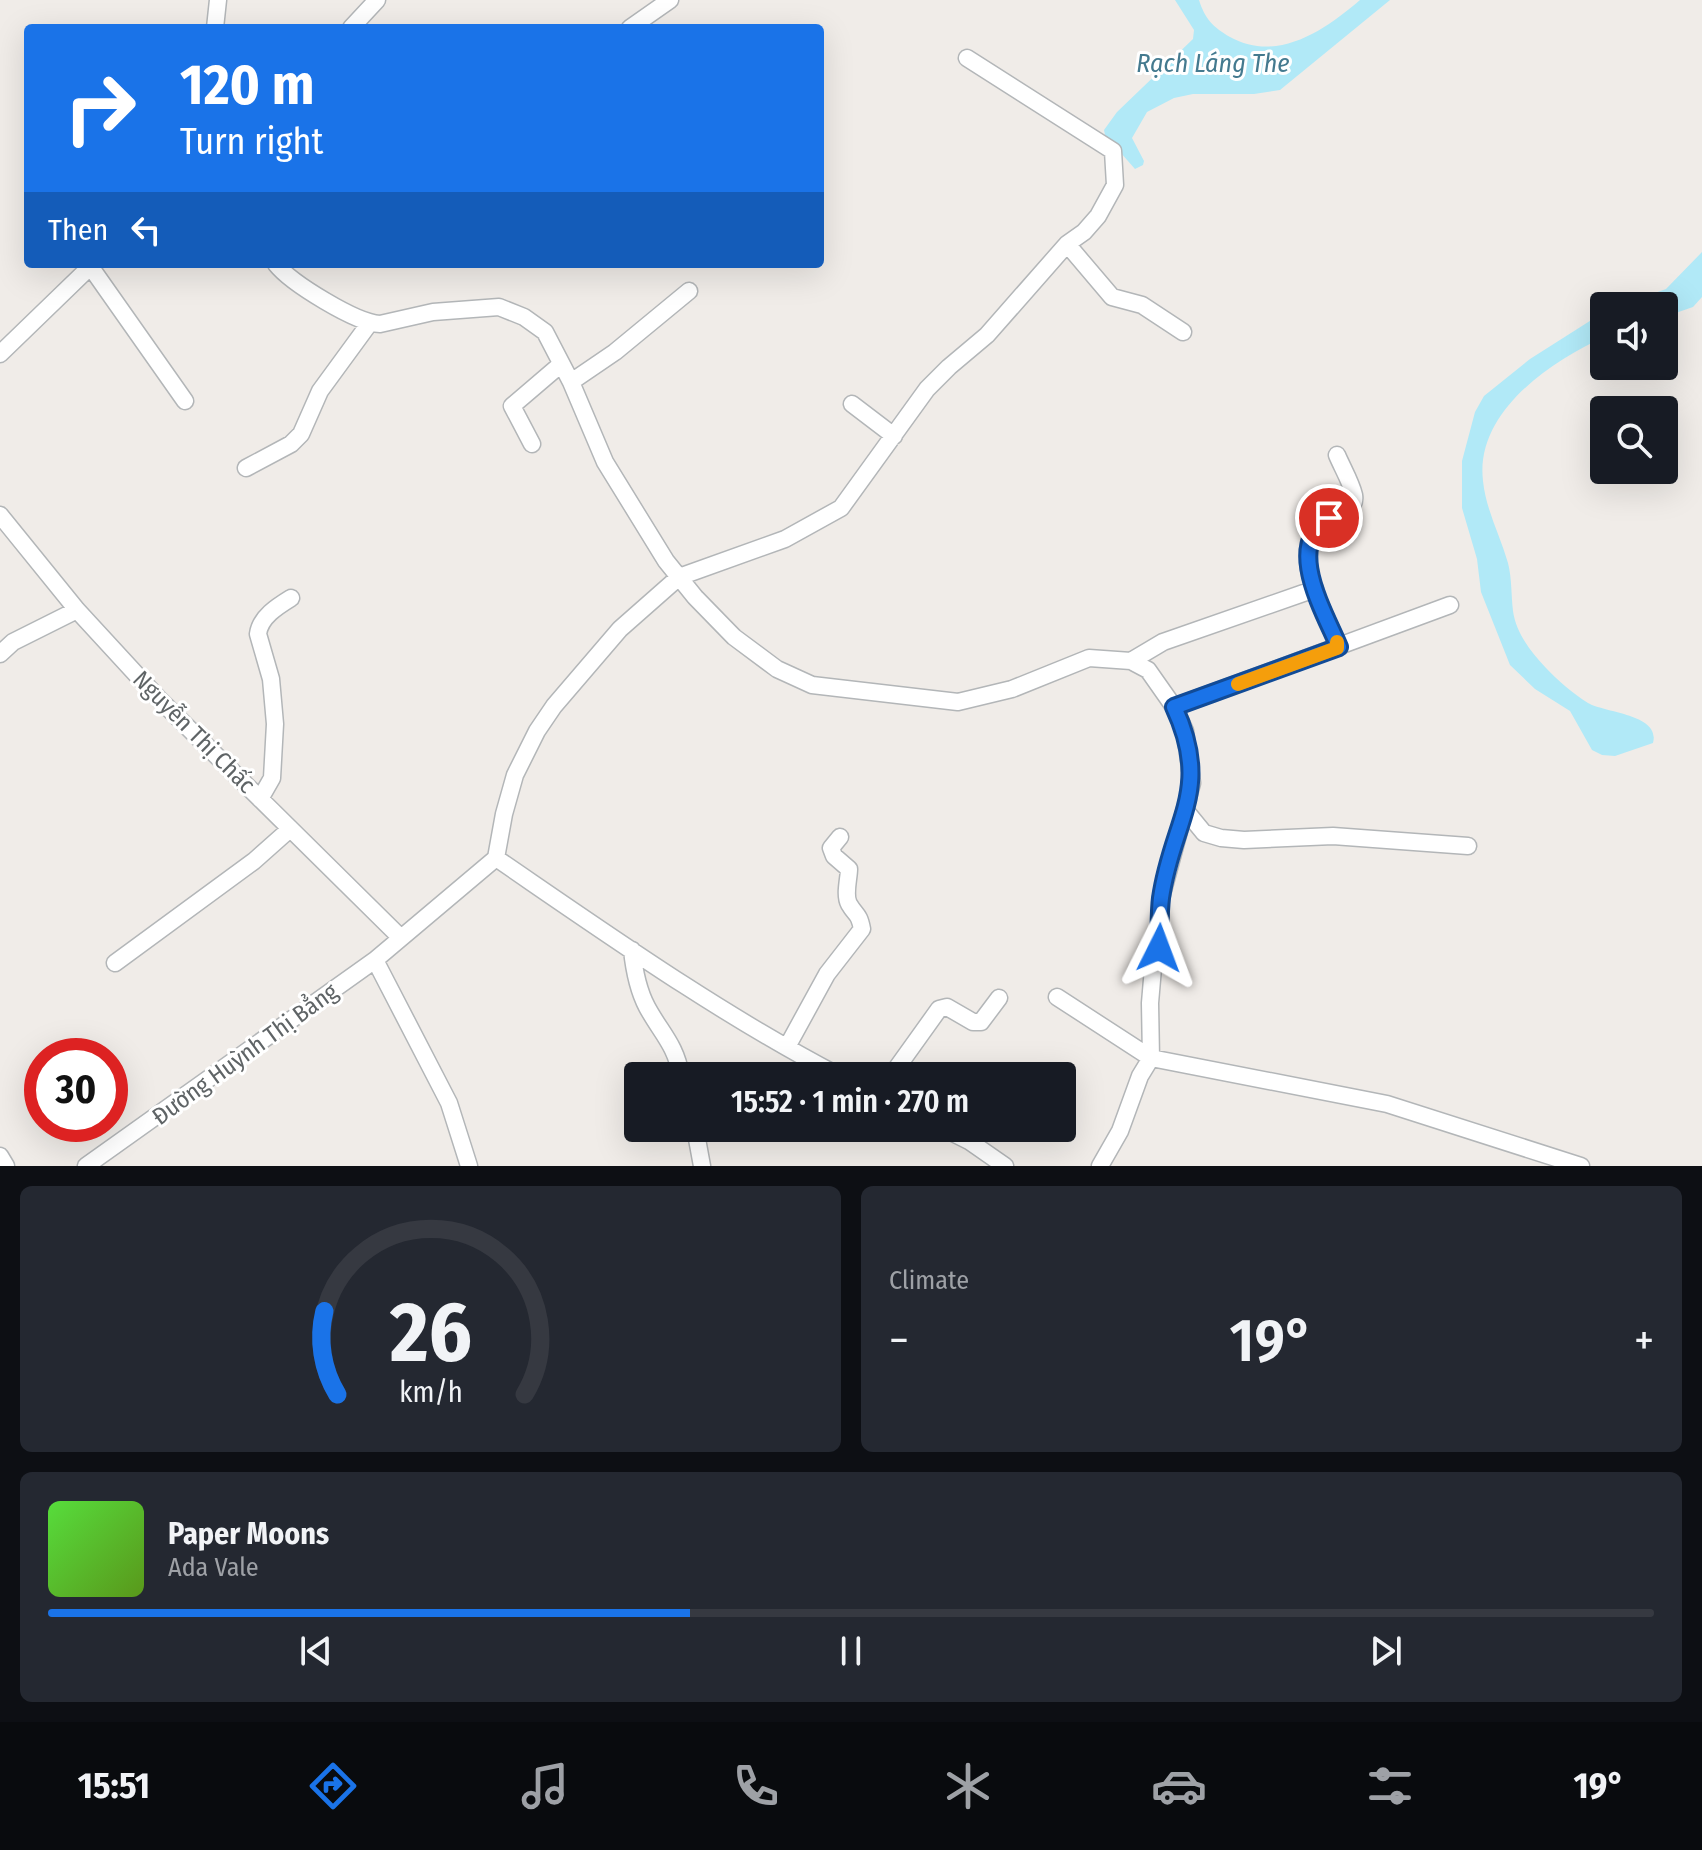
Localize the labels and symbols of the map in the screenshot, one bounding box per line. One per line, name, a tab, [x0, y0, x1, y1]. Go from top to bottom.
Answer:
water label: Rạch Láng The	[1136, 48, 1290, 79]
pin	[1295, 484, 1363, 552]
street label: Nguyễn Thị Chấc	[127, 665, 261, 799]
position arrow	[1117, 906, 1201, 990]
street label: Đường Huỳnh Thị Bẳng	[146, 975, 344, 1131]
speed limit sign: 30	[24, 1038, 128, 1142]

